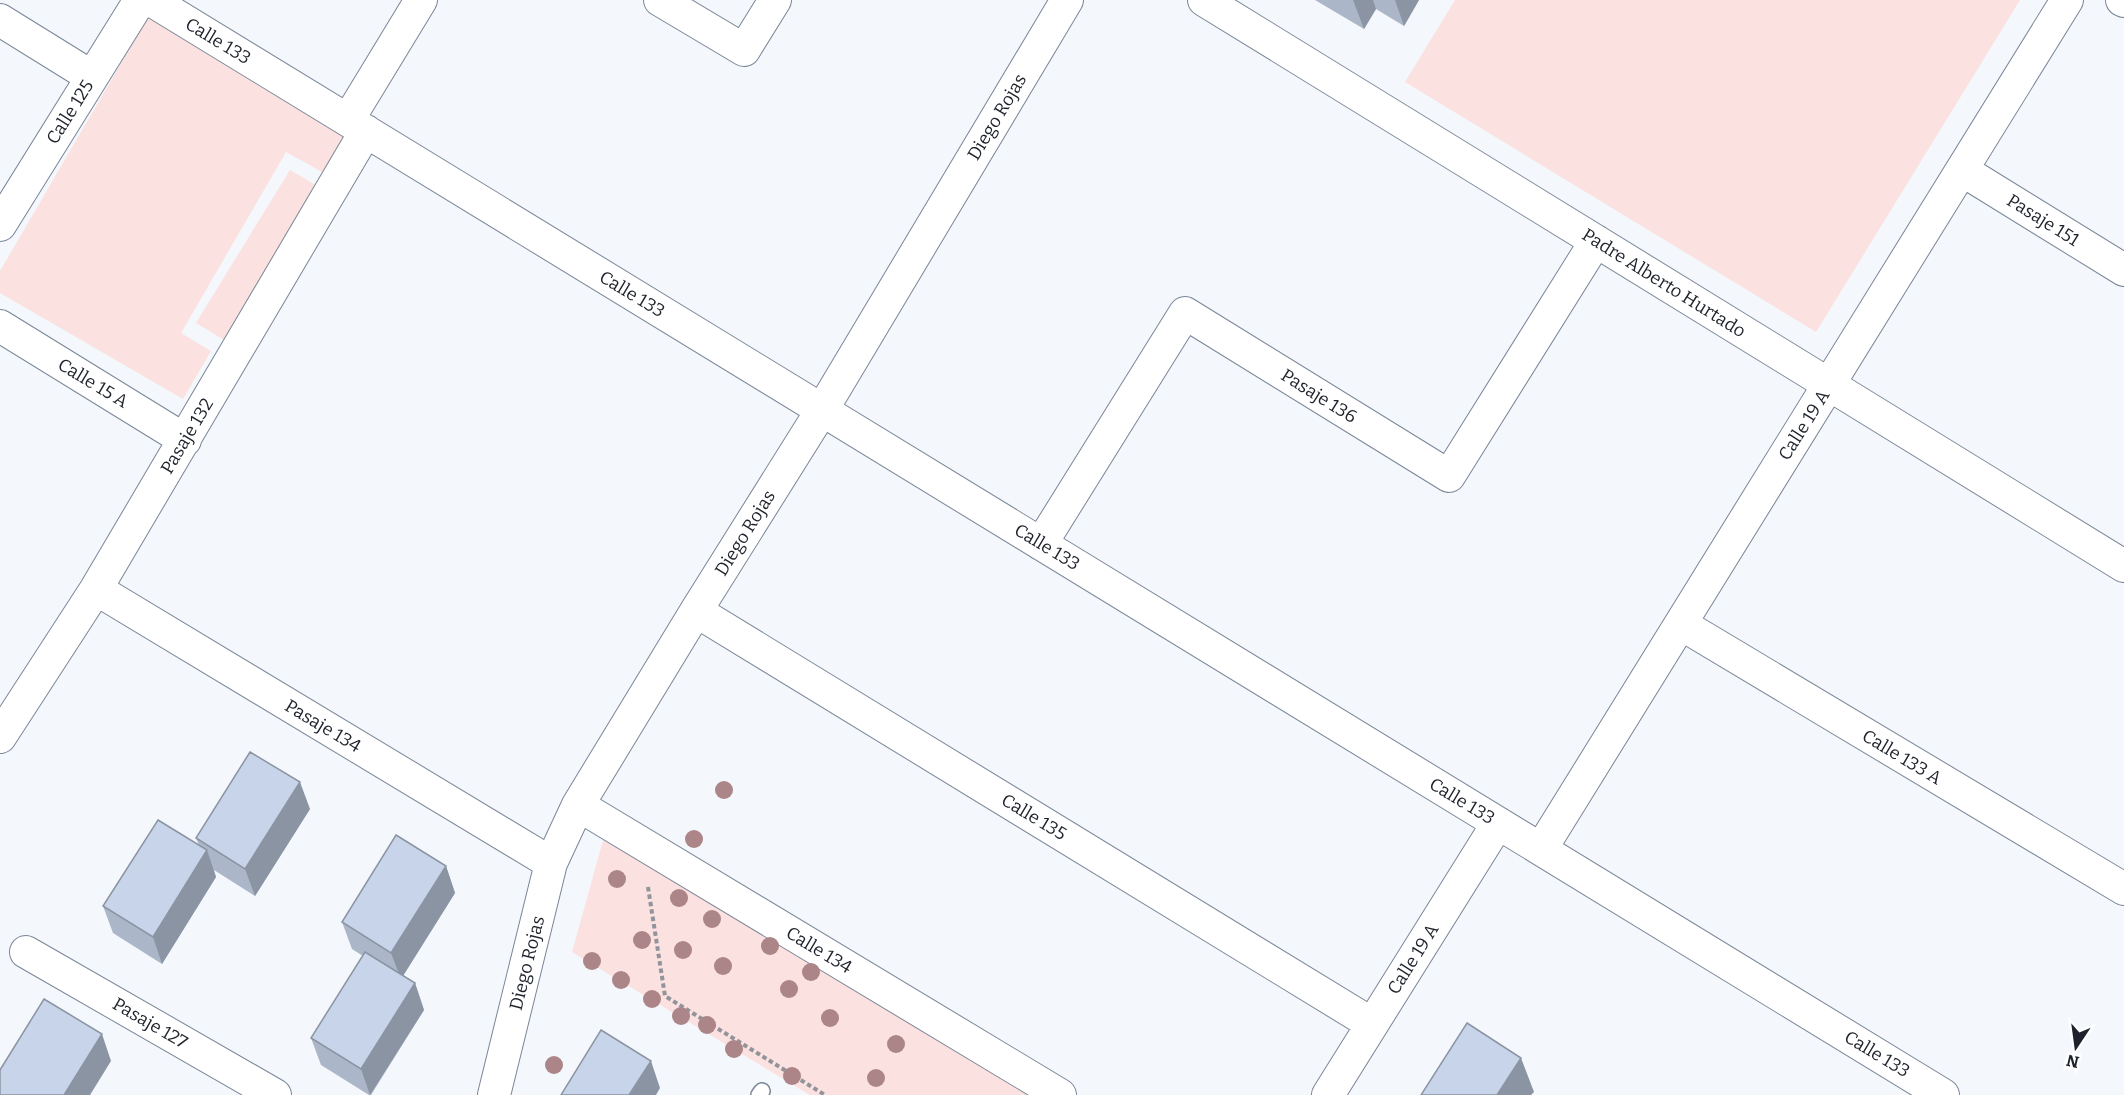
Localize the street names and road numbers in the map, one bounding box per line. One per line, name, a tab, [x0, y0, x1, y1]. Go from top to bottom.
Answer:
street label: Calle 133	[181, 13, 255, 69]
street label: Diego Rojas	[963, 70, 1031, 164]
street label: Calle 125	[42, 76, 98, 148]
street label: Pasaje 151	[2003, 189, 2084, 251]
street label: Padre Alberto Hurtado	[1578, 224, 1750, 342]
street label: Calle 133	[595, 266, 669, 322]
street label: Calle 15 A	[54, 353, 132, 413]
street label: Pasaje 136	[1277, 364, 1361, 428]
street label: Calle 19 A	[1774, 385, 1834, 464]
street label: Pasaje 132	[156, 394, 218, 478]
street label: Diego Rojas	[710, 486, 780, 580]
street label: Calle 133	[1010, 519, 1084, 575]
street label: Pasaje 134	[281, 695, 366, 758]
street label: Calle 133 A	[1858, 725, 1946, 789]
street label: Calle 133	[1425, 773, 1499, 829]
street label: Calle 135	[997, 789, 1071, 845]
street label: Diego Rojas	[505, 913, 549, 1013]
street label: Calle 19 A	[1383, 919, 1443, 998]
street label: Calle 134	[782, 922, 856, 978]
street label: Pasaje 127	[109, 993, 191, 1053]
street label: Calle 133	[1840, 1026, 1914, 1082]

